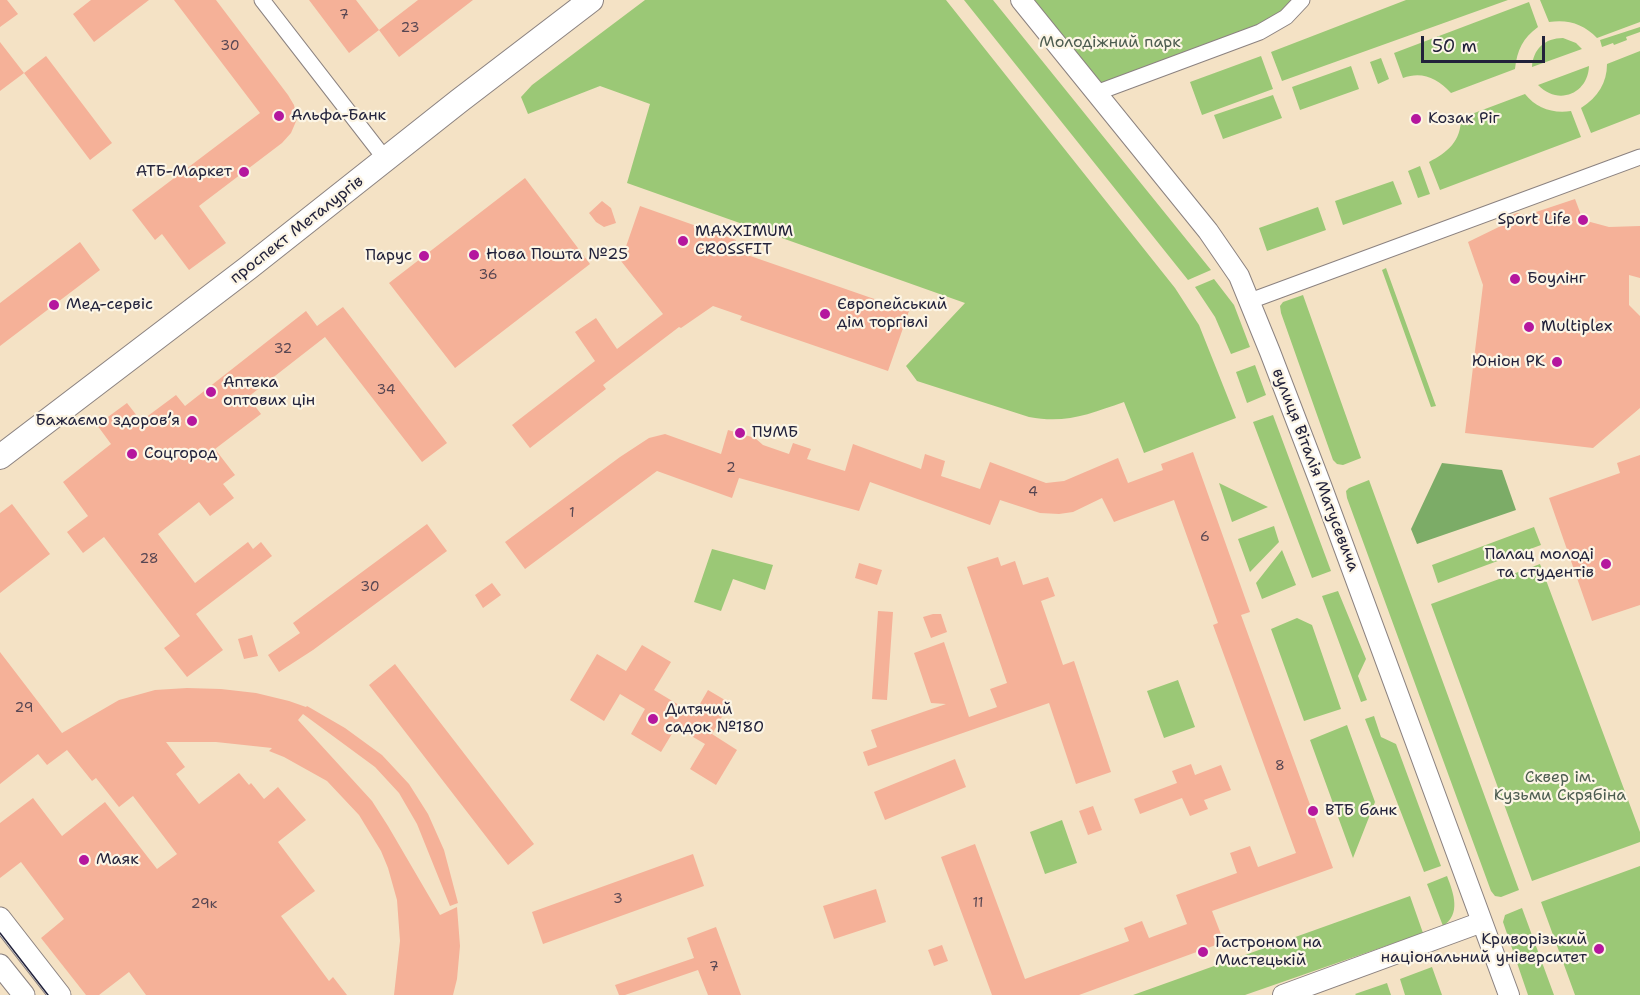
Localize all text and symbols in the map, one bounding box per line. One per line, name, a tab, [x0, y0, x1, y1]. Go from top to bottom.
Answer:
house number: 7	[339, 7, 349, 23]
house number: 23	[401, 20, 419, 36]
scale bar	[1424, 24, 1548, 62]
park label: Молодіжний парк	[1039, 33, 1181, 53]
text: 50 m	[1432, 34, 1477, 58]
house number: 30	[220, 38, 240, 54]
place label: Альфа-Банк	[291, 106, 386, 126]
marker: Альфа-Банк	[272, 109, 286, 123]
place label: Козак Ріг	[1428, 109, 1500, 129]
marker: Козак Ріг	[1409, 112, 1423, 126]
place label: АТБ-Маркет	[136, 162, 232, 182]
marker: АТБ-Маркет	[237, 165, 251, 179]
street label: проспект Металургів	[226, 172, 368, 288]
place label: Sport Life	[1497, 210, 1571, 230]
marker: Sport Life	[1576, 213, 1590, 227]
place label: MAXXIMUM CROSSFIT	[695, 222, 793, 260]
marker: MAXXIMUM CROSSFIT	[676, 234, 690, 248]
place label: Нова Пошта №25	[486, 245, 628, 265]
place label: Парус	[365, 246, 412, 266]
marker: Нова Пошта №25	[467, 248, 481, 262]
marker: Парус	[417, 249, 431, 263]
house number: 36	[478, 267, 498, 283]
place label: Боулінг	[1527, 269, 1586, 289]
marker: Боулінг	[1508, 272, 1522, 286]
place label: Мед-сервіс	[66, 295, 153, 315]
place label: Європейський дім торгівлі	[837, 295, 947, 333]
marker: Мед-сервіс	[47, 298, 61, 312]
marker: Європейський дім торгівлі	[818, 307, 832, 321]
place label: Multiplex	[1541, 317, 1612, 337]
marker: Multiplex	[1522, 320, 1536, 334]
house number: 32	[274, 341, 292, 357]
place label: Юніон РК	[1472, 352, 1545, 372]
marker: Юніон РК	[1550, 355, 1564, 369]
street label: вулиця Віталія Матусевича	[1267, 366, 1363, 574]
place label: Аптека оптових цін	[223, 373, 315, 411]
house number: 34	[376, 382, 396, 398]
marker: Аптека оптових цін	[204, 385, 218, 399]
place label: Бажаємо здоровʼя	[35, 411, 180, 431]
marker: Бажаємо здоровʼя	[185, 414, 199, 428]
place label: ПУМБ	[752, 423, 798, 443]
marker: ПУМБ	[733, 426, 747, 440]
place label: Соцгород	[144, 444, 217, 464]
marker: Соцгород	[125, 447, 139, 461]
house number: 2	[726, 460, 736, 476]
house number: 4	[1028, 484, 1038, 500]
house number: 1	[569, 505, 575, 521]
house number: 6	[1200, 529, 1210, 545]
place label: Палац молоді та студентів	[1485, 545, 1594, 583]
house number: 28	[139, 551, 159, 567]
marker: Палац молоді та студентів	[1599, 557, 1613, 571]
house number: 30	[360, 579, 380, 595]
house number: 29	[15, 700, 33, 716]
place label: Дитячий садок №180	[665, 700, 764, 738]
marker: Дитячий садок №180	[646, 712, 660, 726]
house number: 8	[1275, 758, 1285, 774]
park label: Сквер ім. Кузьми Скрябіна	[1494, 768, 1626, 806]
place label: ВТБ банк	[1325, 801, 1397, 821]
marker: ВТБ банк	[1306, 804, 1320, 818]
place label: Маяк	[96, 850, 139, 870]
marker: Маяк	[77, 853, 91, 867]
house number: 3	[613, 891, 623, 907]
house number: 11	[972, 895, 984, 911]
house number: 29к	[191, 896, 217, 912]
place label: Криворізький національний університет	[1381, 930, 1587, 968]
place label: Гастроном на Мистецькій	[1215, 933, 1322, 971]
marker: Криворізький національний університет	[1592, 942, 1606, 956]
marker: Гастроном на Мистецькій	[1196, 945, 1210, 959]
house number: 7	[709, 959, 719, 975]

